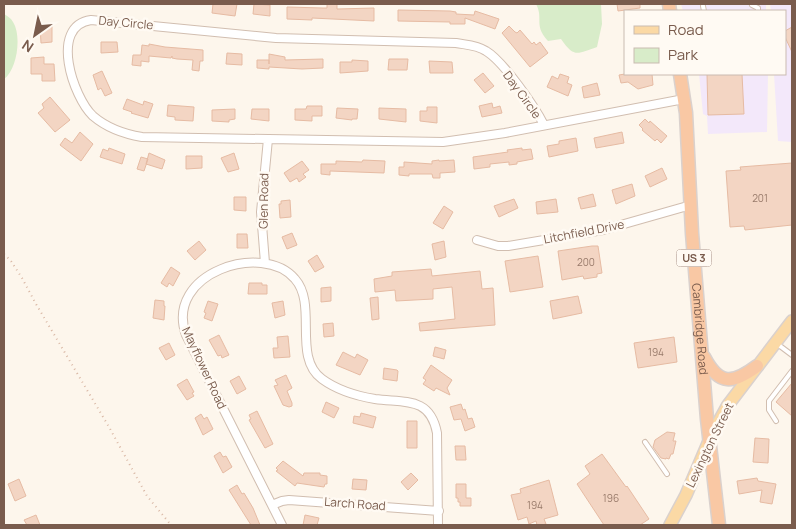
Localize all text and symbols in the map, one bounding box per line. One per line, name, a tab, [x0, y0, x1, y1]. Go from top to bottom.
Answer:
north arrow	[10, 10, 60, 60]
legend	[624, 10, 786, 75]
street label: Day Circle	[98, 12, 154, 33]
text: Road	[668, 19, 704, 40]
text: N	[18, 36, 37, 57]
text: Park	[668, 44, 698, 65]
street label: Day Circle	[499, 67, 545, 122]
street label: Glen Road	[255, 173, 272, 229]
house number: 201	[752, 191, 768, 205]
street label: Litchfield Drive	[542, 215, 626, 248]
road number: US 3	[676, 250, 712, 266]
house number: 200	[577, 255, 595, 269]
street label: Cambridge Road	[688, 283, 712, 375]
street label: Mayflower Road	[178, 324, 231, 412]
house number: 194	[648, 345, 664, 359]
street label: Lexington Street	[682, 399, 738, 490]
house number: 196	[603, 491, 619, 505]
street label: Larch Road	[324, 493, 386, 514]
house number: 194	[527, 498, 543, 512]

